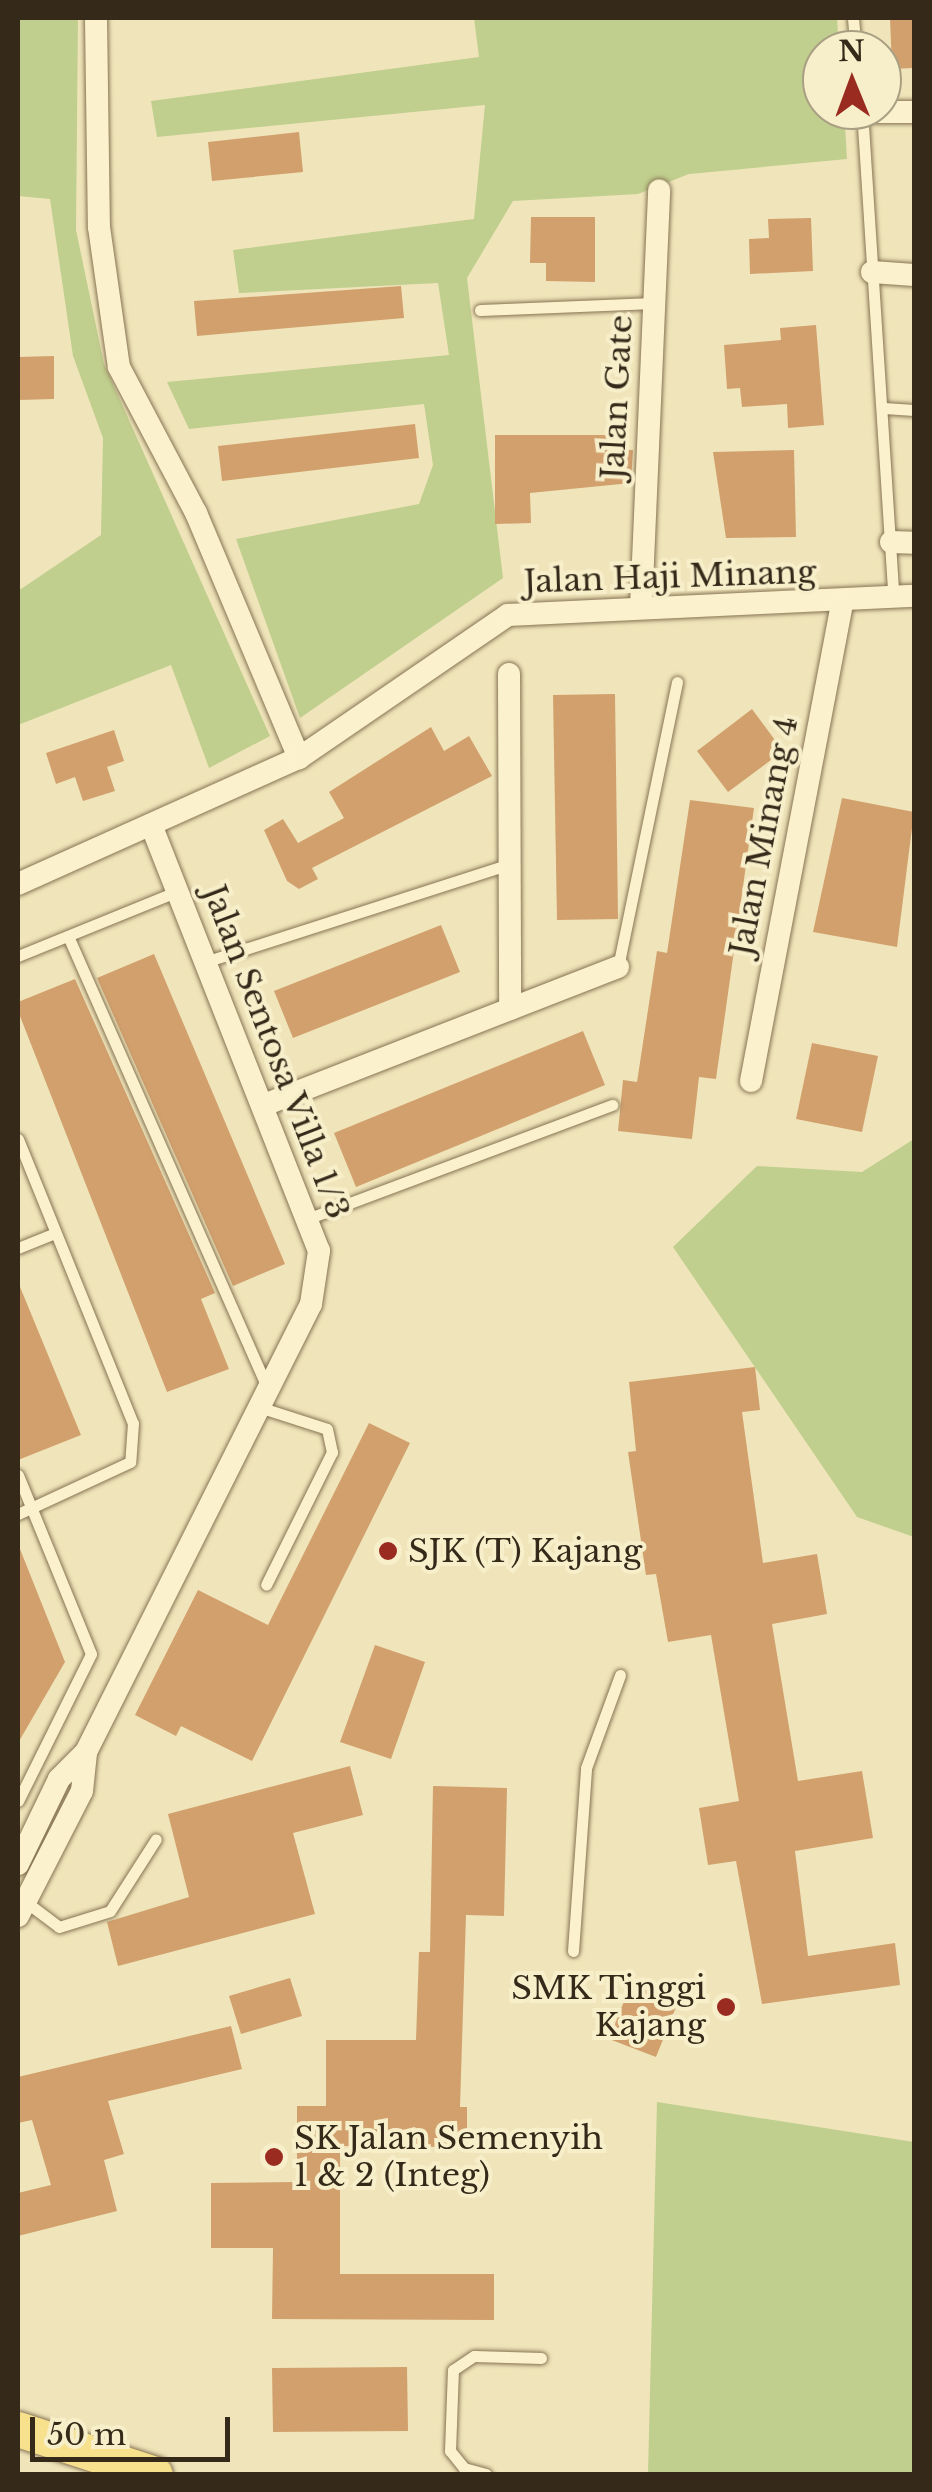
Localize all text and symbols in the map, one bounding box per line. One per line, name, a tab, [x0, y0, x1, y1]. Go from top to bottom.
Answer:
north arrow	[802, 30, 902, 130]
text: N	[838, 34, 865, 69]
street label: Jalan Gate	[594, 314, 640, 480]
street label: Jalan Haji Minang	[523, 553, 817, 601]
street label: Jalan Minang 4	[722, 713, 806, 959]
street label: Jalan Sentosa Villa 1/3	[194, 879, 358, 1225]
place label: SJK (T) Kajang	[408, 1532, 643, 1570]
marker: SJK (T) Kajang	[377, 1540, 399, 1562]
place label: SMK Tinggi Kajang	[509, 1970, 706, 2045]
marker: SMK Tinggi Kajang	[715, 1996, 737, 2018]
place label: SK Jalan Semenyih 1 & 2 (Integ)	[294, 2120, 604, 2195]
marker: SK Jalan Semenyih 1 & 2 (Integ)	[263, 2146, 285, 2168]
scale bar	[35, 2397, 235, 2459]
text: 50 m	[47, 2416, 126, 2453]

